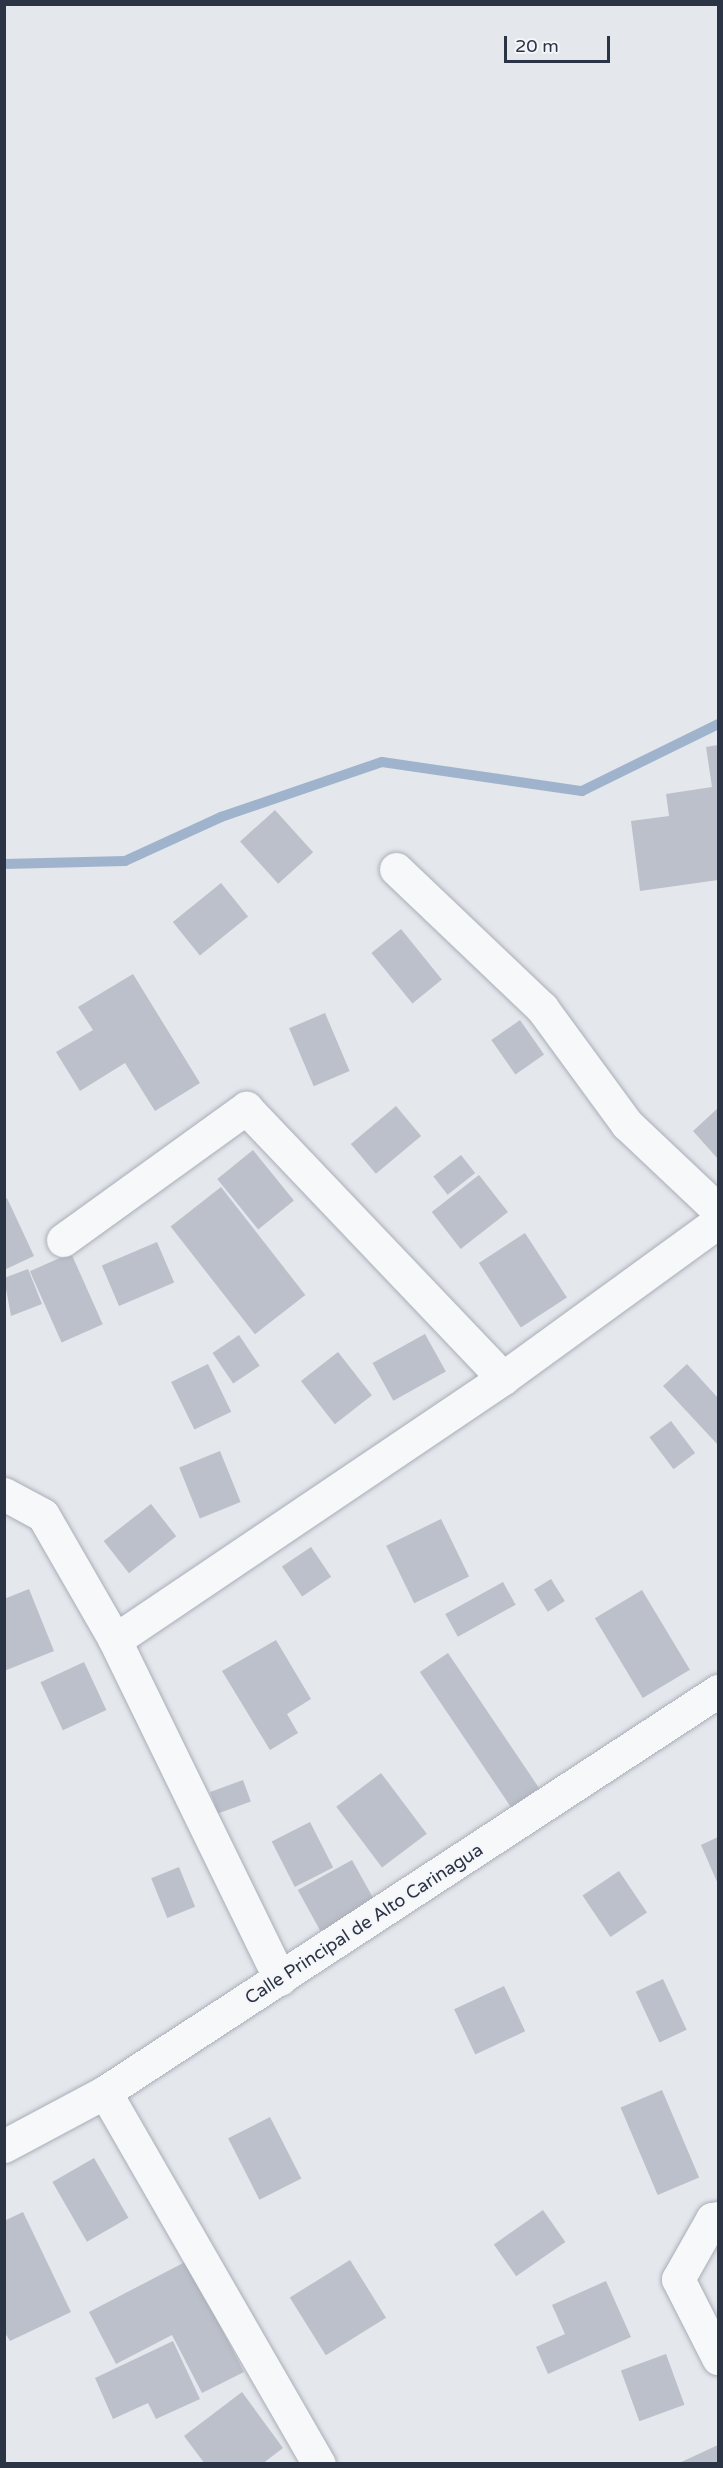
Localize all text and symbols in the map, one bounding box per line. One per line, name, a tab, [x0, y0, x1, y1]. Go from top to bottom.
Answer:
scale bar	[507, 24, 614, 62]
text: 20 m	[515, 35, 559, 57]
street label: Calle Principal de Alto Carinagua	[241, 1839, 487, 2009]

